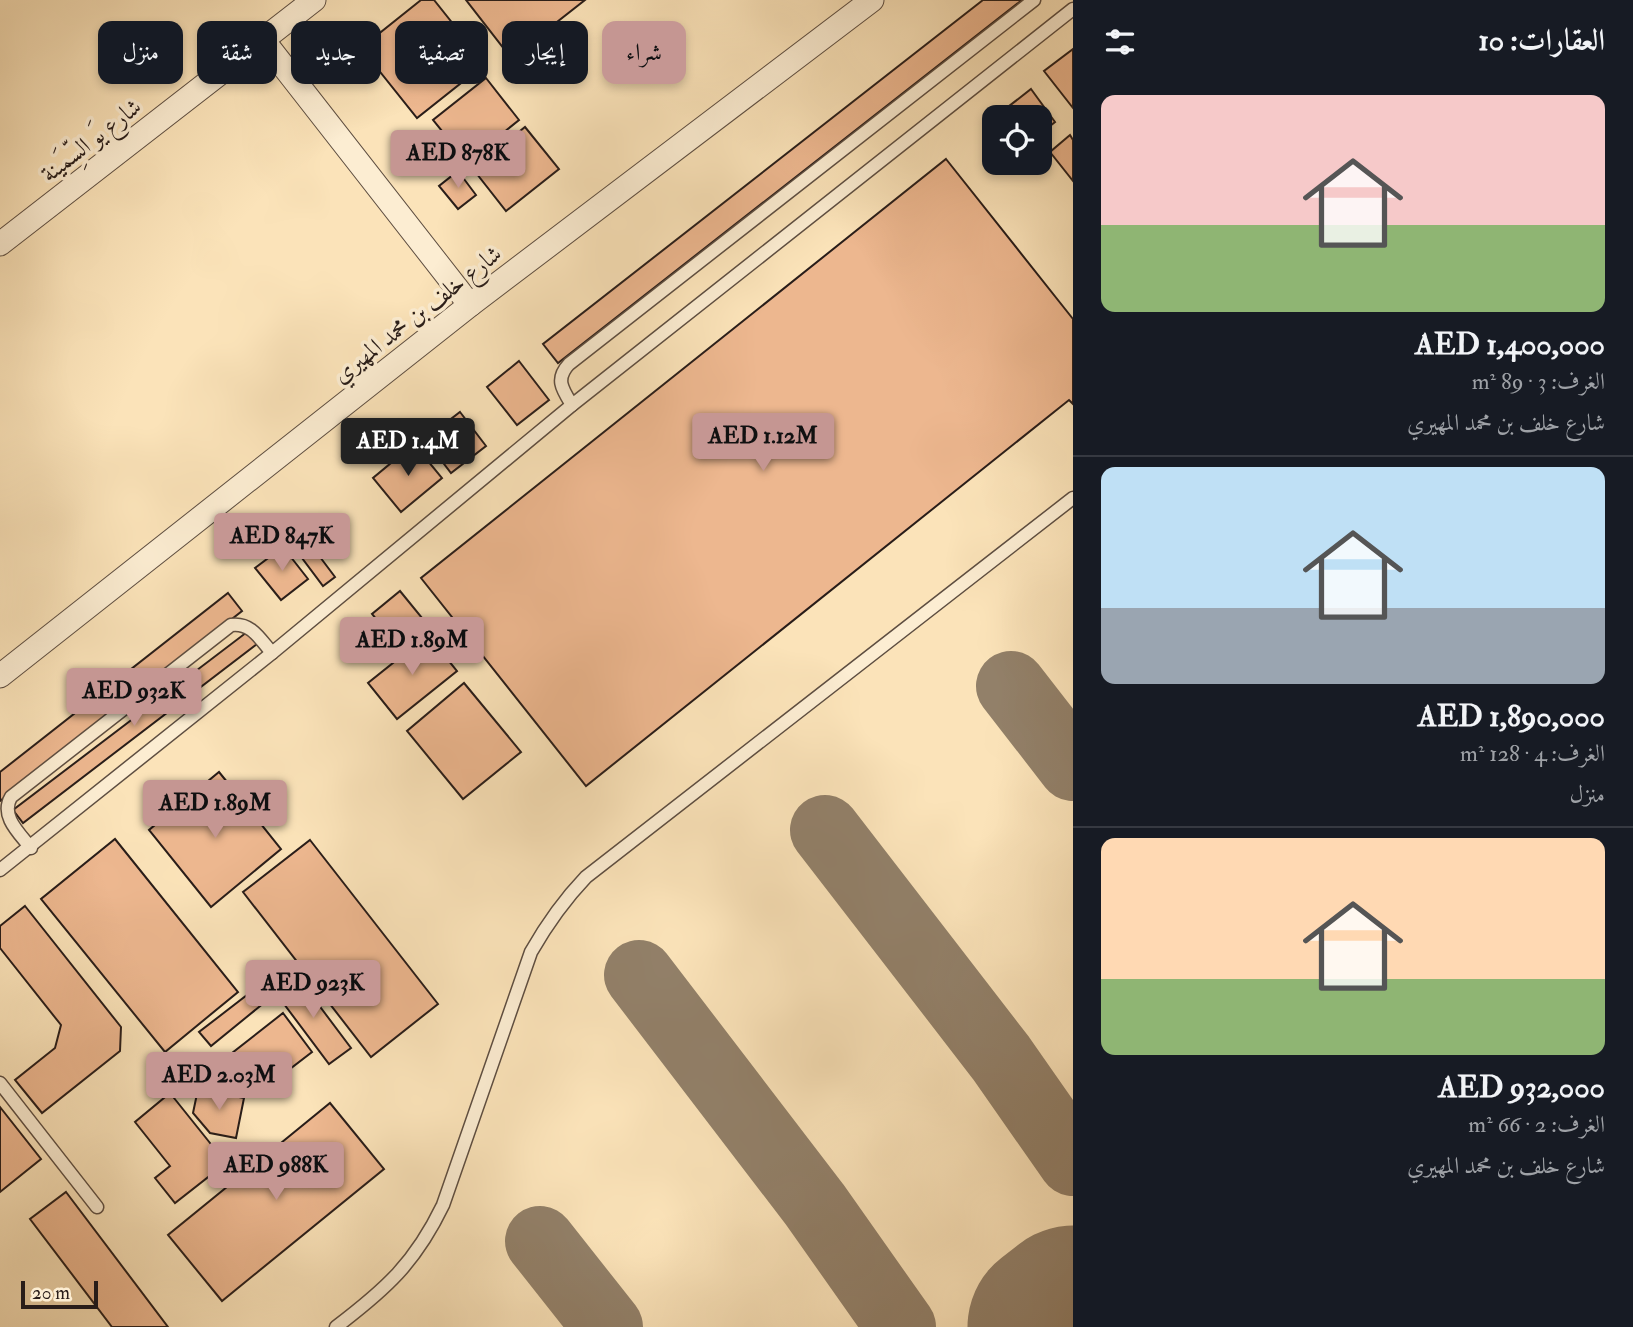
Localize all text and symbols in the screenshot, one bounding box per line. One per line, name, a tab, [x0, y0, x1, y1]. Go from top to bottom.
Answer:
chip: منزل	[98, 21, 183, 84]
chip: شقة	[197, 21, 277, 84]
chip: جديد	[291, 21, 381, 84]
chip: تصفية	[395, 21, 488, 84]
chip: إيجار	[502, 21, 588, 84]
chip: شراء	[602, 21, 686, 84]
text: العقارات: 10	[1478, 22, 1605, 59]
icon: filters	[1101, 23, 1139, 61]
street label: شارع يَو السِّمَينة	[33, 90, 150, 193]
map controls	[982, 105, 1052, 175]
button: locate	[982, 105, 1052, 175]
pin: AED 878K	[386, 130, 530, 190]
text: AED 878K	[407, 138, 509, 167]
icon: home	[1290, 140, 1416, 266]
street label: شارع خلف بن محمد المهيري	[326, 239, 511, 393]
text: AED 1,400,000	[1415, 326, 1605, 363]
text: الغرف: 3 · 89 m²	[1472, 367, 1605, 396]
text: شارع خلف بن محمد المهيري	[1407, 408, 1605, 437]
pin: AED 1.12M	[683, 414, 843, 473]
pin: AED 1.4M	[336, 419, 480, 478]
text: AED 1.12M	[708, 421, 818, 450]
text: AED 1.4M	[357, 426, 459, 455]
icon: home	[1290, 512, 1416, 638]
pin: AED 847K	[210, 514, 354, 573]
text: AED 847K	[230, 521, 334, 550]
pin: AED 1.89M	[332, 618, 492, 677]
text: AED 1.89M	[356, 625, 468, 654]
pin: AED 932K	[62, 668, 206, 728]
text: AED 932K	[82, 676, 186, 705]
text: AED 1,890,000	[1418, 698, 1605, 735]
text: الغرف: 4 · 128 m²	[1460, 739, 1605, 768]
pin: AED 1.89M	[135, 780, 295, 840]
text: منزل	[1570, 780, 1605, 809]
text: AED 1.89M	[159, 788, 271, 817]
icon: home	[1290, 883, 1416, 1009]
pin: AED 923K	[241, 960, 385, 1020]
text: AED 923K	[261, 968, 365, 997]
pin: AED 2.03M	[139, 1052, 299, 1112]
text: AED 2.03M	[162, 1060, 276, 1089]
text: AED 932,000	[1438, 1069, 1605, 1106]
text: الغرف: 2 · 66 m²	[1468, 1110, 1605, 1139]
pin: AED 988K	[204, 1142, 348, 1202]
text: AED 988K	[224, 1150, 328, 1179]
text: شارع خلف بن محمد المهيري	[1407, 1151, 1605, 1180]
scale bar	[21, 1278, 98, 1310]
text: 20 m	[32, 1281, 70, 1305]

